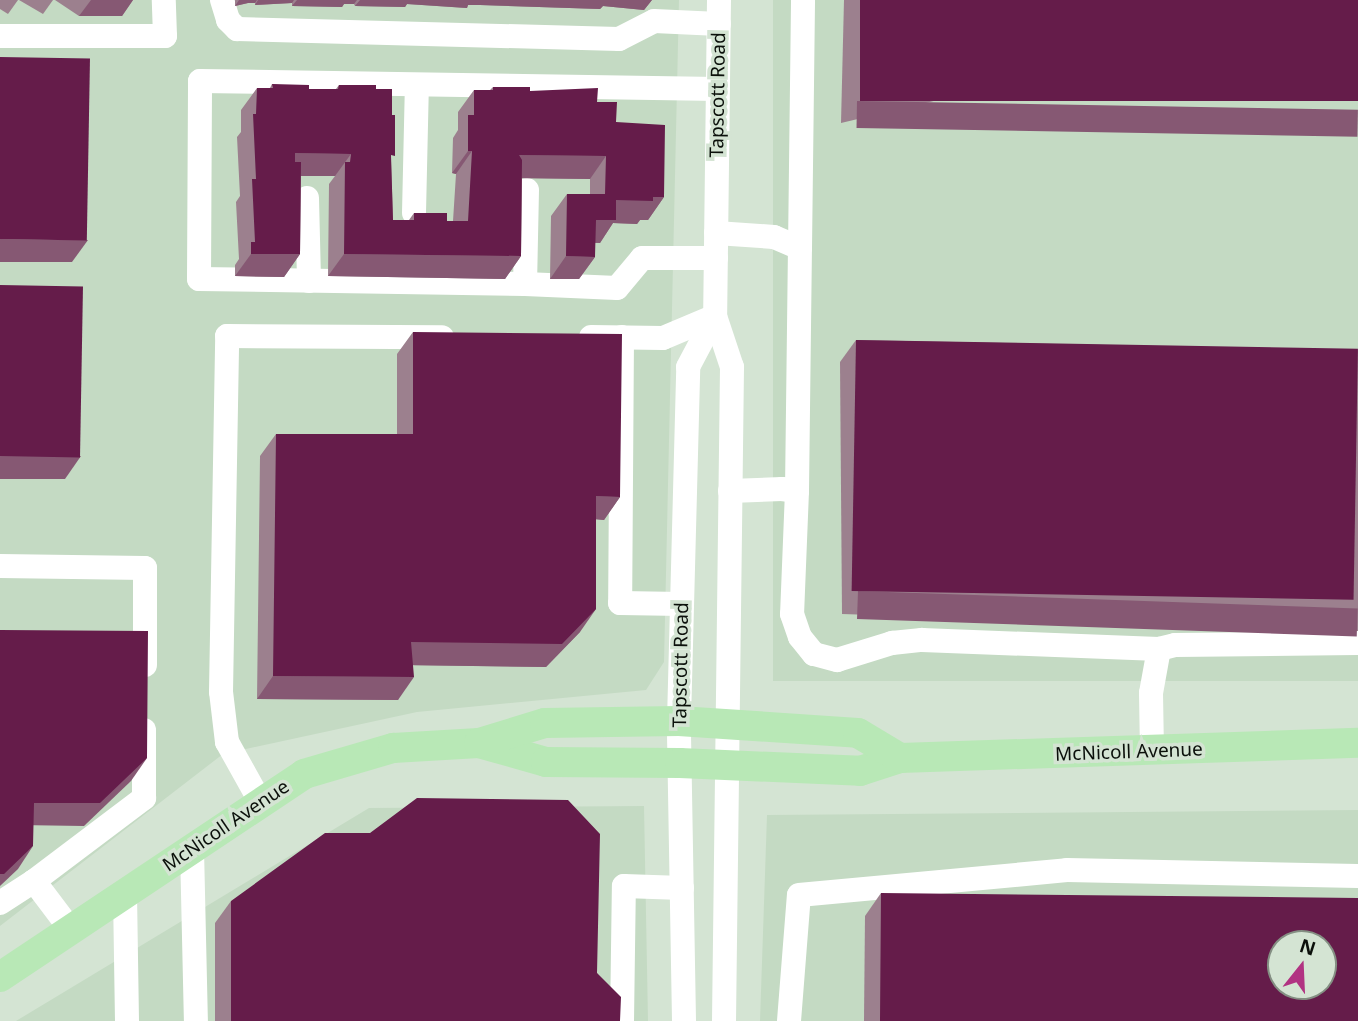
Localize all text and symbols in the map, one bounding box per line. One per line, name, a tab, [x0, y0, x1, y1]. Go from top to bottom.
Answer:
street label: Tapscott Road	[706, 32, 730, 158]
street label: Tapscott Road	[669, 602, 693, 728]
street label: McNicoll Avenue	[1055, 738, 1203, 766]
street label: McNicoll Avenue	[158, 775, 294, 877]
north arrow	[1267, 930, 1337, 1000]
text: N	[1296, 932, 1319, 962]

